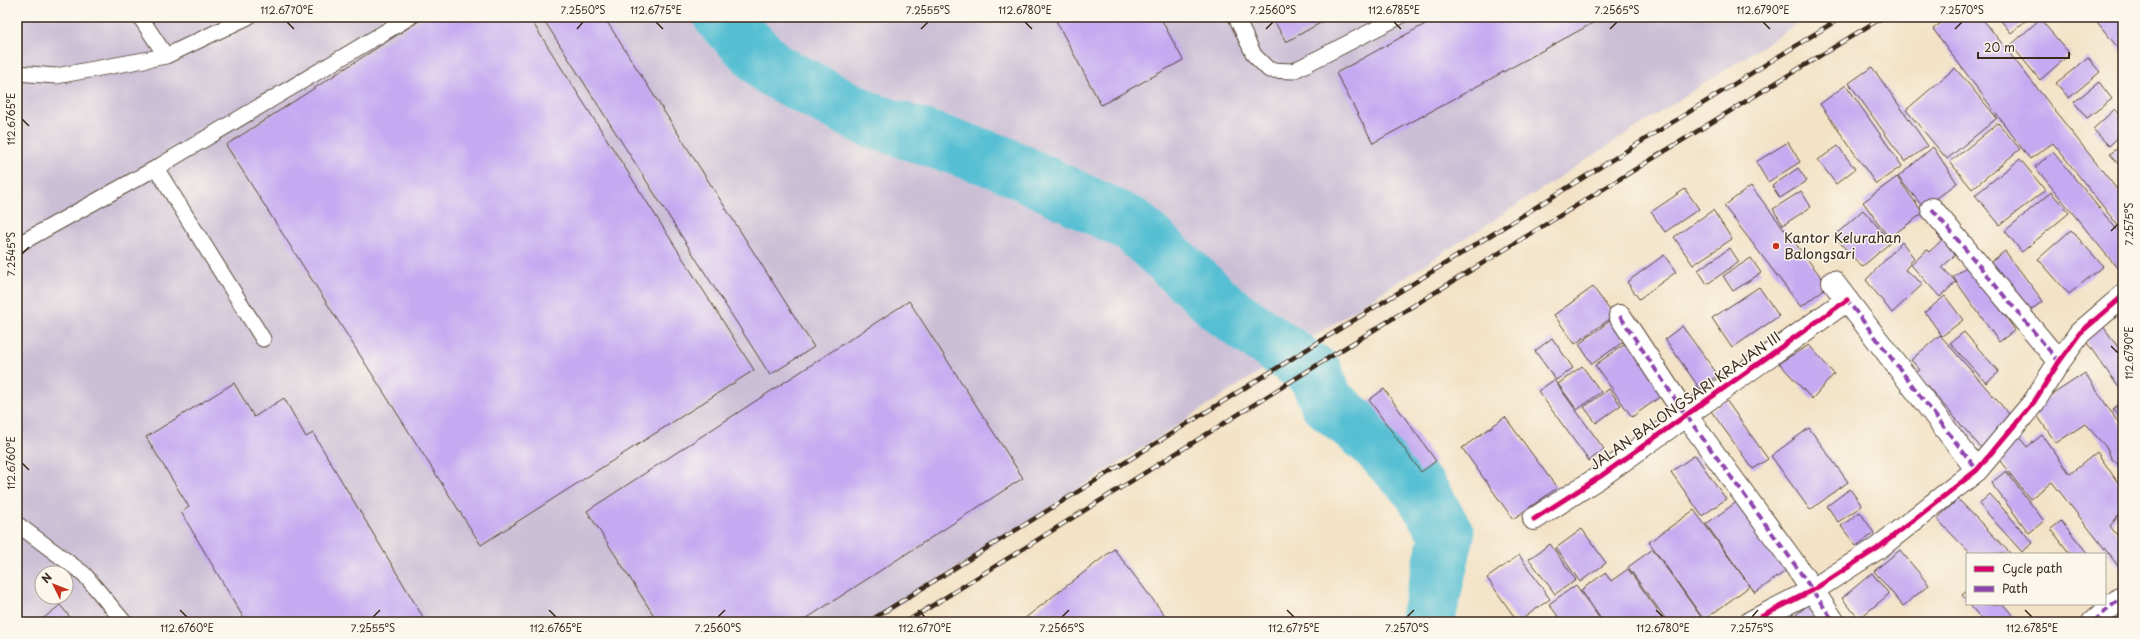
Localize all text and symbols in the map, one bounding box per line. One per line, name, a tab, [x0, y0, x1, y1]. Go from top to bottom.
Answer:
text: 112.6770°E	[261, 2, 313, 17]
text: 7.2550°S	[561, 2, 606, 17]
text: 112.6775°E	[630, 2, 682, 17]
text: 7.2555°S	[906, 2, 950, 17]
text: 112.6780°E	[998, 2, 1052, 17]
text: 7.2560°S	[1250, 2, 1296, 17]
text: 112.6785°E	[1368, 2, 1420, 17]
text: 7.2565°S	[1595, 2, 1639, 17]
text: 112.6790°E	[1736, 2, 1790, 17]
text: 7.2570°S	[1940, 2, 1984, 17]
scale bar	[1978, 34, 2069, 60]
text: 20 m	[1984, 38, 2015, 56]
text: 112.6765°E	[3, 93, 18, 145]
text: 7.2575°S	[2121, 202, 2136, 246]
place label: Kantor Kelurahan Balongsari	[1784, 227, 1901, 264]
text: 7.2545°S	[3, 232, 18, 276]
marker: Kantor Kelurahan Balongsari	[1771, 241, 1781, 251]
street label: JALAN BALONGSARI KRAJAN III	[1585, 326, 1785, 475]
text: 112.6790°E	[2121, 326, 2136, 380]
text: 112.6760°E	[3, 436, 18, 490]
legend	[1966, 553, 2106, 605]
text: Cycle path	[2002, 559, 2063, 577]
north arrow	[34, 565, 74, 605]
text: N	[37, 569, 56, 587]
text: Path	[2002, 579, 2028, 597]
text: 112.6760°E	[160, 620, 214, 635]
text: 7.2555°S	[351, 620, 395, 635]
text: 112.6765°E	[530, 620, 582, 635]
text: 7.2560°S	[695, 620, 741, 635]
text: 112.6770°E	[899, 620, 951, 635]
text: 7.2565°S	[1040, 620, 1084, 635]
text: 112.6775°E	[1268, 620, 1320, 635]
text: 7.2570°S	[1385, 620, 1429, 635]
text: 112.6780°E	[1636, 620, 1690, 635]
text: 7.2575°S	[1730, 620, 1774, 635]
text: 112.6785°E	[2006, 620, 2058, 635]

